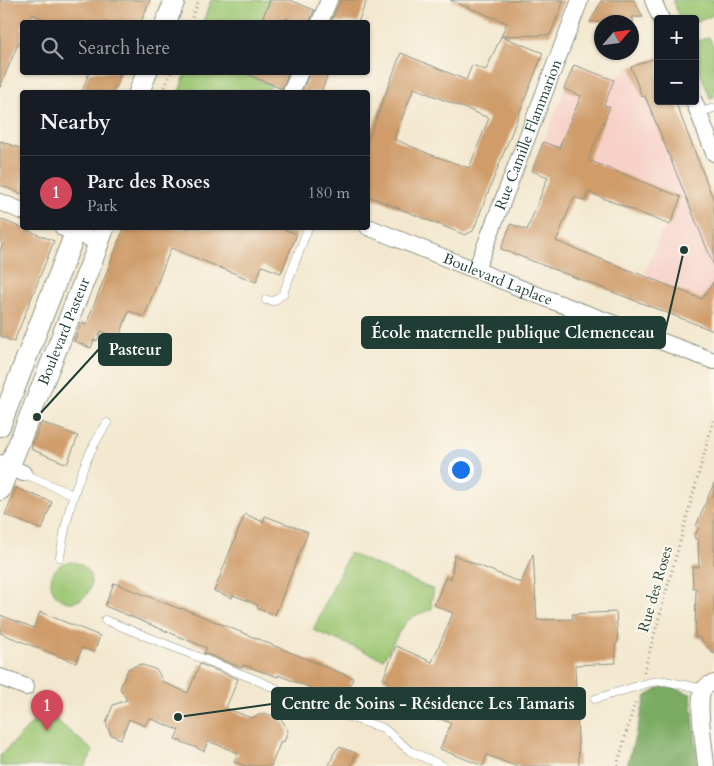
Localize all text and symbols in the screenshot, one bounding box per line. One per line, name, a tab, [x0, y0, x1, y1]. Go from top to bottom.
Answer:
north arrow	[594, 15, 639, 60]
map controls	[654, 15, 699, 105]
button: +	[654, 15, 699, 60]
search box	[20, 20, 370, 75]
icon: search	[38, 34, 66, 62]
text: Search here	[78, 35, 170, 61]
street label: Rue Camille Flammarion	[490, 56, 566, 213]
button: −	[654, 60, 699, 105]
text: Nearby	[40, 108, 111, 137]
text: Parc des Roses	[87, 169, 210, 195]
text: 1	[52, 182, 60, 204]
text: 180 m	[308, 182, 350, 204]
text: Park	[87, 195, 118, 217]
street label: Boulevard Laplace	[440, 248, 556, 310]
street label: Boulevard Pasteur	[33, 274, 95, 388]
callout: École maternelle publique Clemenceau	[362, 317, 665, 348]
text: École maternelle publique Clemenceau	[371, 321, 655, 344]
callout: Pasteur	[99, 334, 171, 365]
text: Pasteur	[109, 339, 162, 361]
your location	[448, 457, 474, 483]
street label: Rue des Roses	[633, 544, 677, 634]
callout: Centre de Soins - Résidence Les Tamaris	[272, 688, 585, 719]
pin: 1	[31, 690, 63, 731]
text: Centre de Soins - Résidence Les Tamaris	[281, 693, 575, 715]

